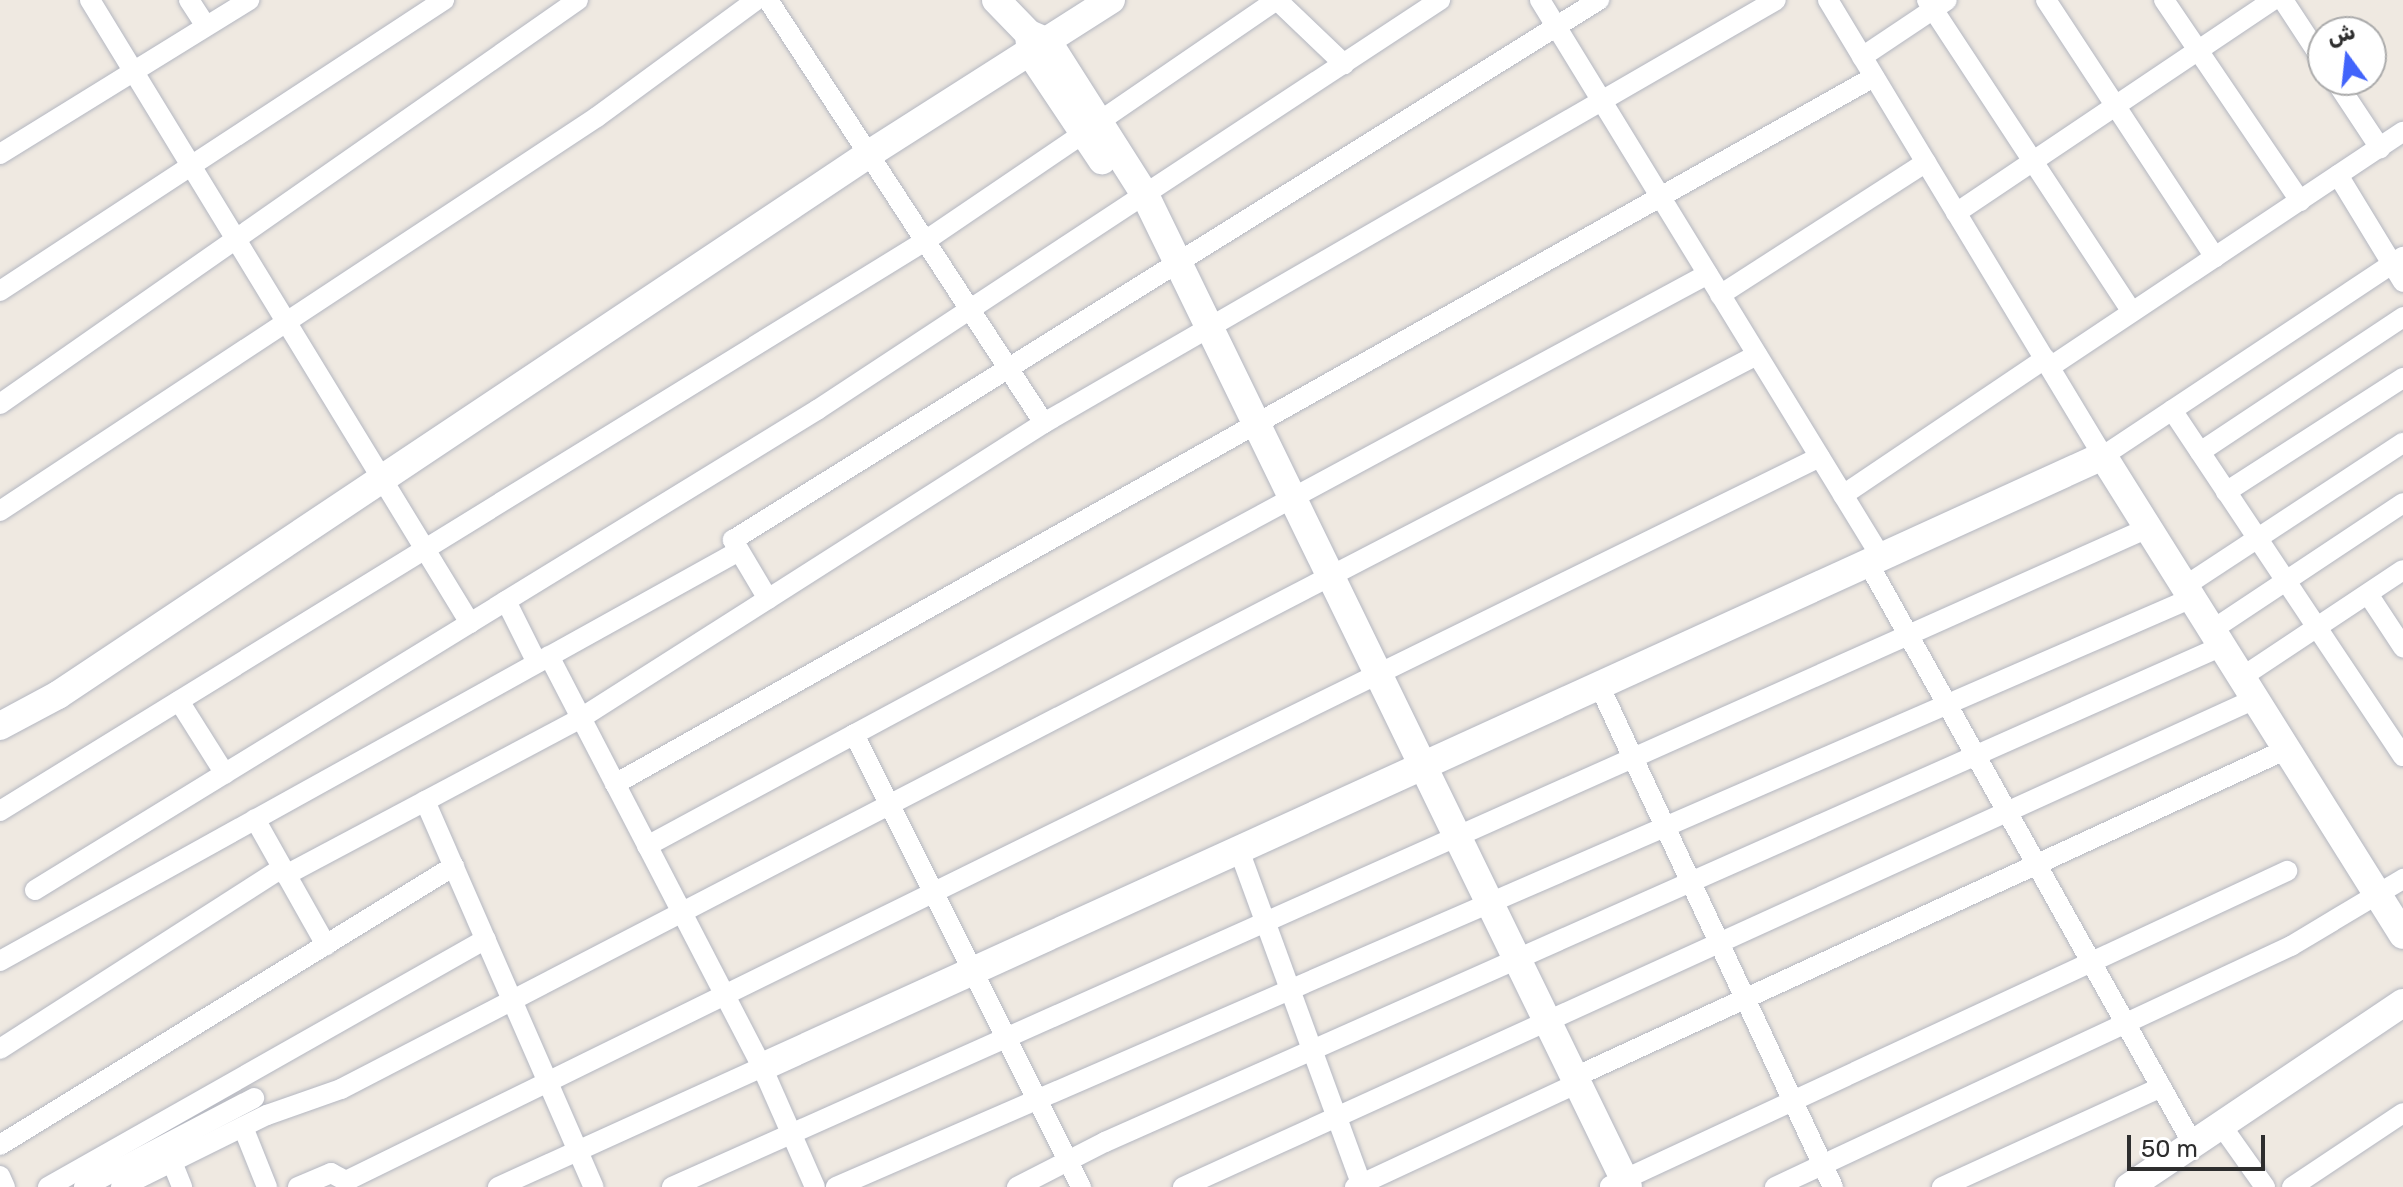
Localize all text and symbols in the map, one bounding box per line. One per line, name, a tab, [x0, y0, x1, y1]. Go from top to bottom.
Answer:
north arrow	[2307, 16, 2387, 96]
text: ش	[2324, 18, 2358, 51]
scale bar	[2131, 1119, 2269, 1169]
text: 50 m	[2141, 1135, 2198, 1163]

